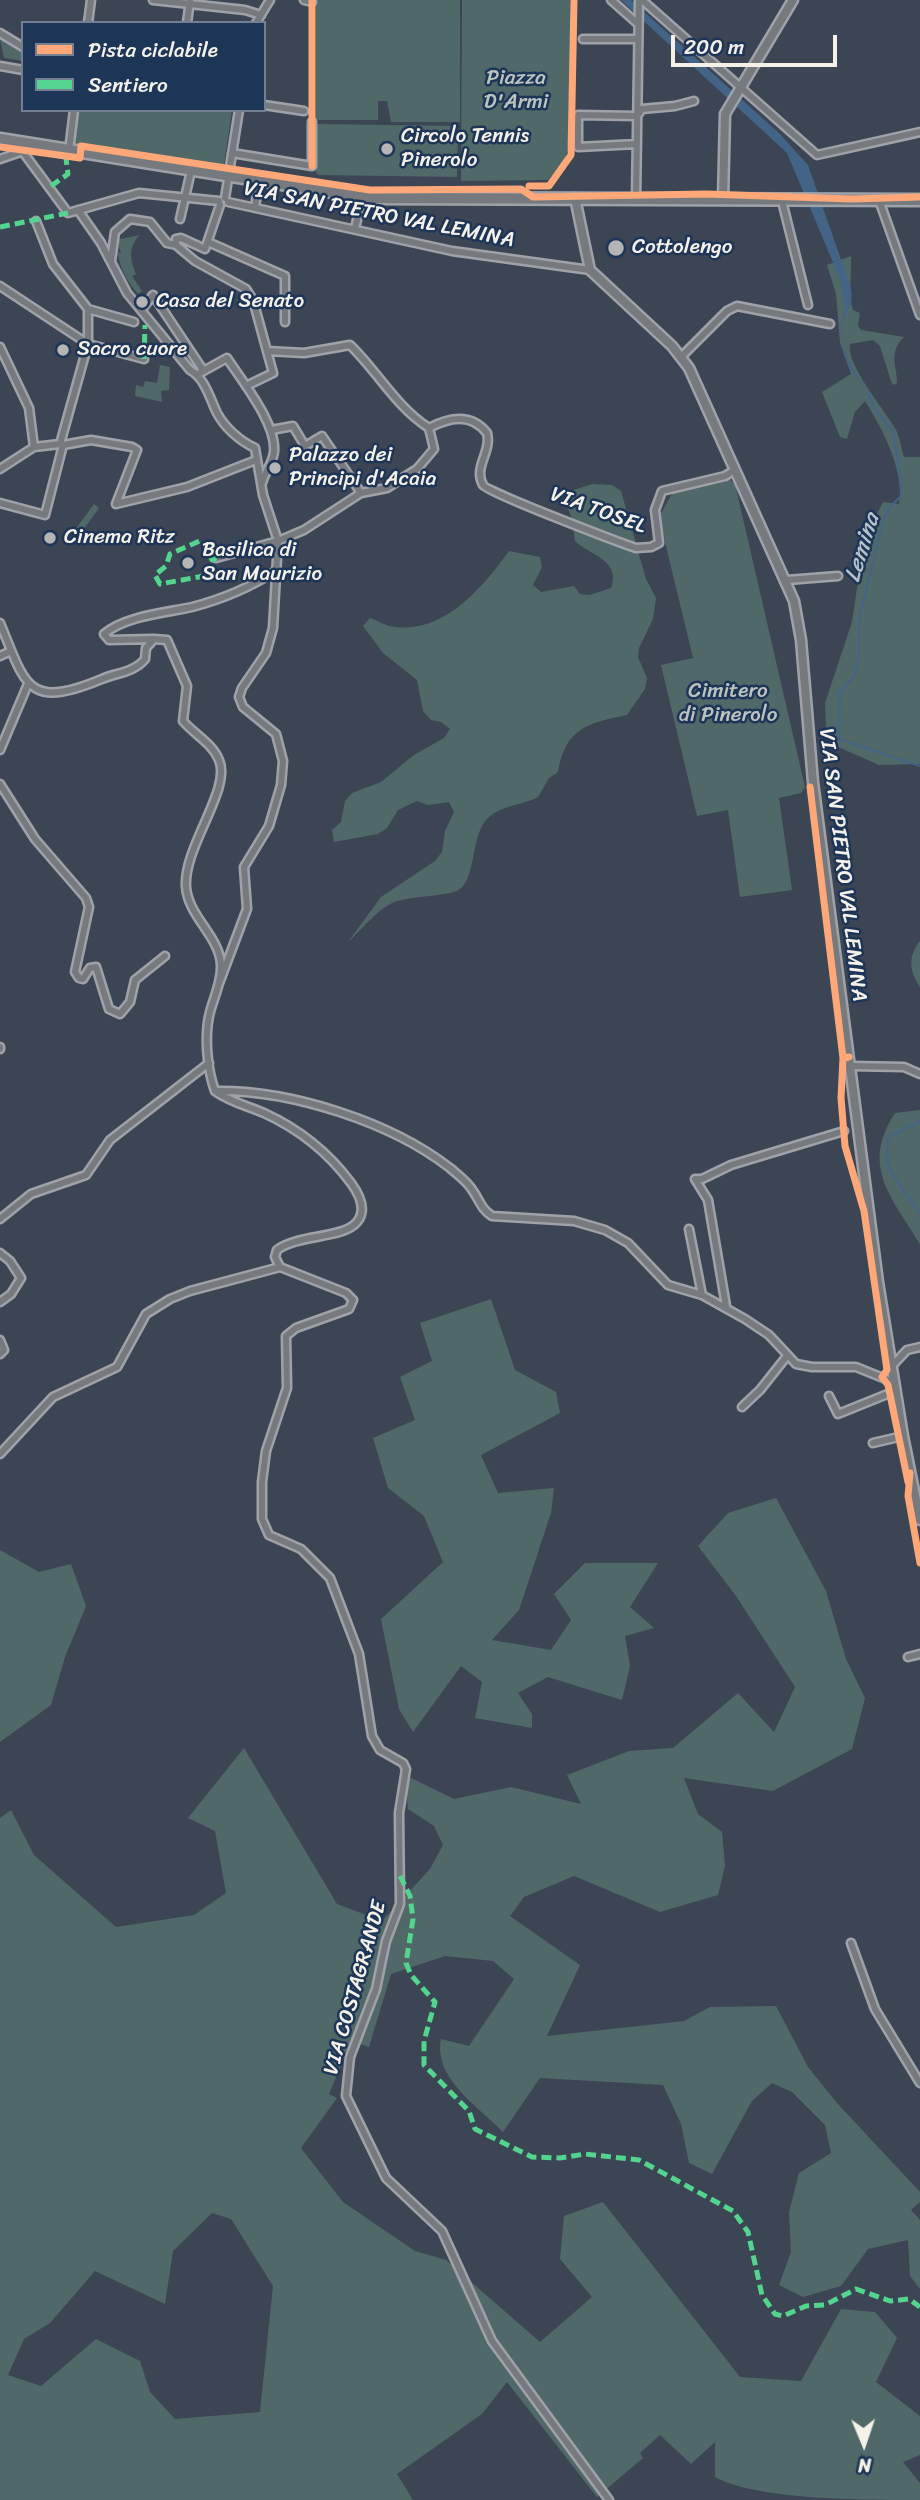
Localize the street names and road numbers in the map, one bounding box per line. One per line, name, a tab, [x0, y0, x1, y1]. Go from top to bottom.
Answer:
street label: VIA SAN PIETRO VAL LEMINA	[242, 176, 516, 254]
street label: VIA TOSEL	[547, 482, 649, 540]
street label: VIA SAN PIETRO VAL LEMINA	[813, 727, 871, 1003]
street label: VIA COSTAGRANDE	[319, 1898, 393, 2078]

